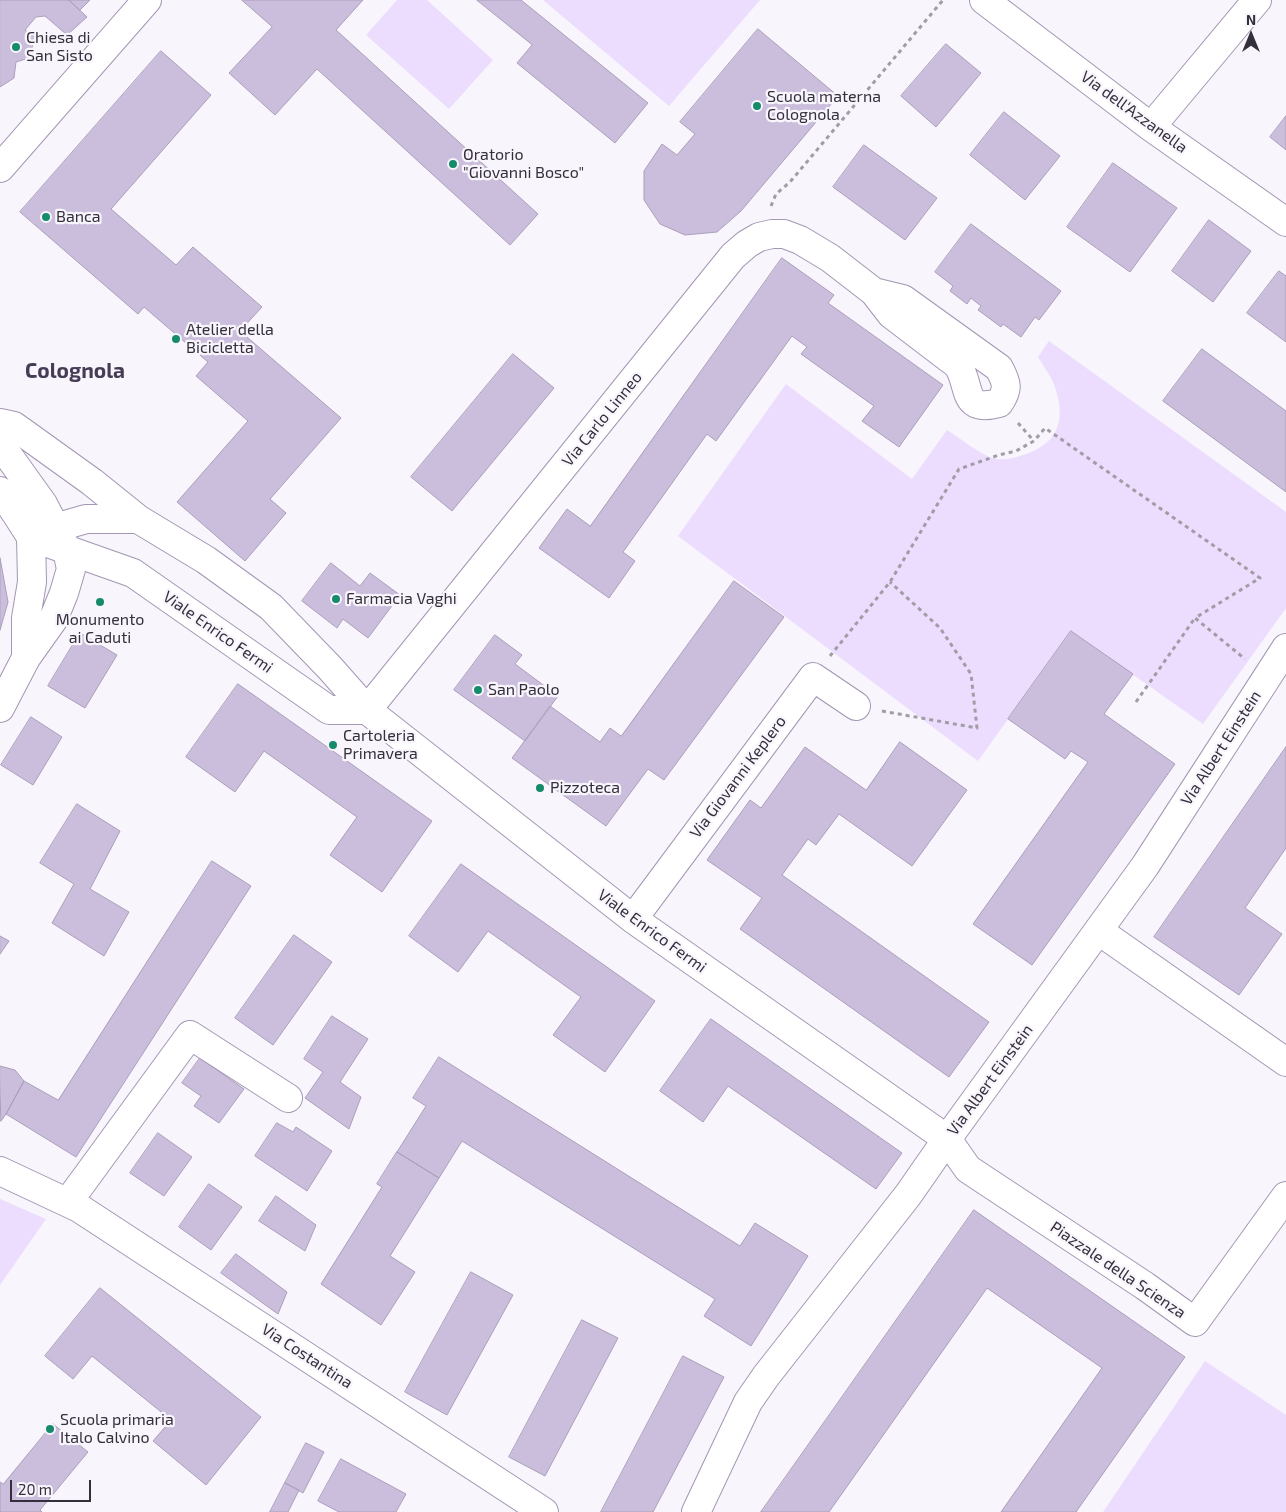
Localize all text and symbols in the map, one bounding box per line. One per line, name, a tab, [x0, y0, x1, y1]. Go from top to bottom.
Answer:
north arrow	[1226, 10, 1276, 60]
text: N	[1246, 11, 1256, 28]
place label: Chiesa di San Sisto	[26, 28, 93, 66]
marker: Chiesa di San Sisto	[10, 41, 22, 53]
street label: Via dell'Azzanella	[1077, 67, 1191, 157]
place label: Scuola materna Colognola	[767, 87, 881, 125]
marker: Scuola materna Colognola	[751, 100, 763, 112]
place label: Oratorio "Giovanni Bosco"	[463, 145, 584, 183]
marker: Oratorio "Giovanni Bosco"	[447, 158, 459, 170]
place label: Banca	[56, 207, 101, 227]
marker: Banca	[40, 211, 52, 223]
place label: Atelier della Bicicletta	[186, 320, 274, 358]
marker: Atelier della Bicicletta	[170, 333, 182, 345]
district label: Colognola	[25, 358, 125, 384]
street label: Via Carlo Linneo	[558, 368, 646, 470]
street label: Viale Enrico Fermi	[159, 587, 277, 677]
place label: Farmacia Vaghi	[346, 589, 457, 609]
marker: Farmacia Vaghi	[330, 593, 342, 605]
marker: Monumento ai Caduti	[94, 596, 106, 608]
place label: Monumento ai Caduti	[56, 610, 144, 648]
place label: San Paolo	[488, 680, 560, 700]
marker: San Paolo	[472, 684, 484, 696]
street label: Via Albert Einstein	[1177, 687, 1265, 809]
street label: Via Giovanni Keplero	[686, 712, 790, 842]
place label: Cartoleria Primavera	[343, 726, 418, 764]
marker: Cartoleria Primavera	[327, 739, 339, 751]
place label: Pizzoteca	[550, 778, 620, 798]
marker: Pizzoteca	[534, 782, 546, 794]
street label: Viale Enrico Fermi	[594, 885, 710, 977]
street label: Via Albert Einstein	[943, 1021, 1037, 1139]
street label: Piazzale della Scienza	[1047, 1217, 1189, 1323]
street label: Via Costantina	[258, 1319, 356, 1393]
place label: Scuola primaria Italo Calvino	[60, 1410, 174, 1448]
marker: Scuola primaria Italo Calvino	[44, 1423, 56, 1435]
scale bar	[12, 1470, 94, 1502]
text: 20 m	[18, 1480, 52, 1498]

